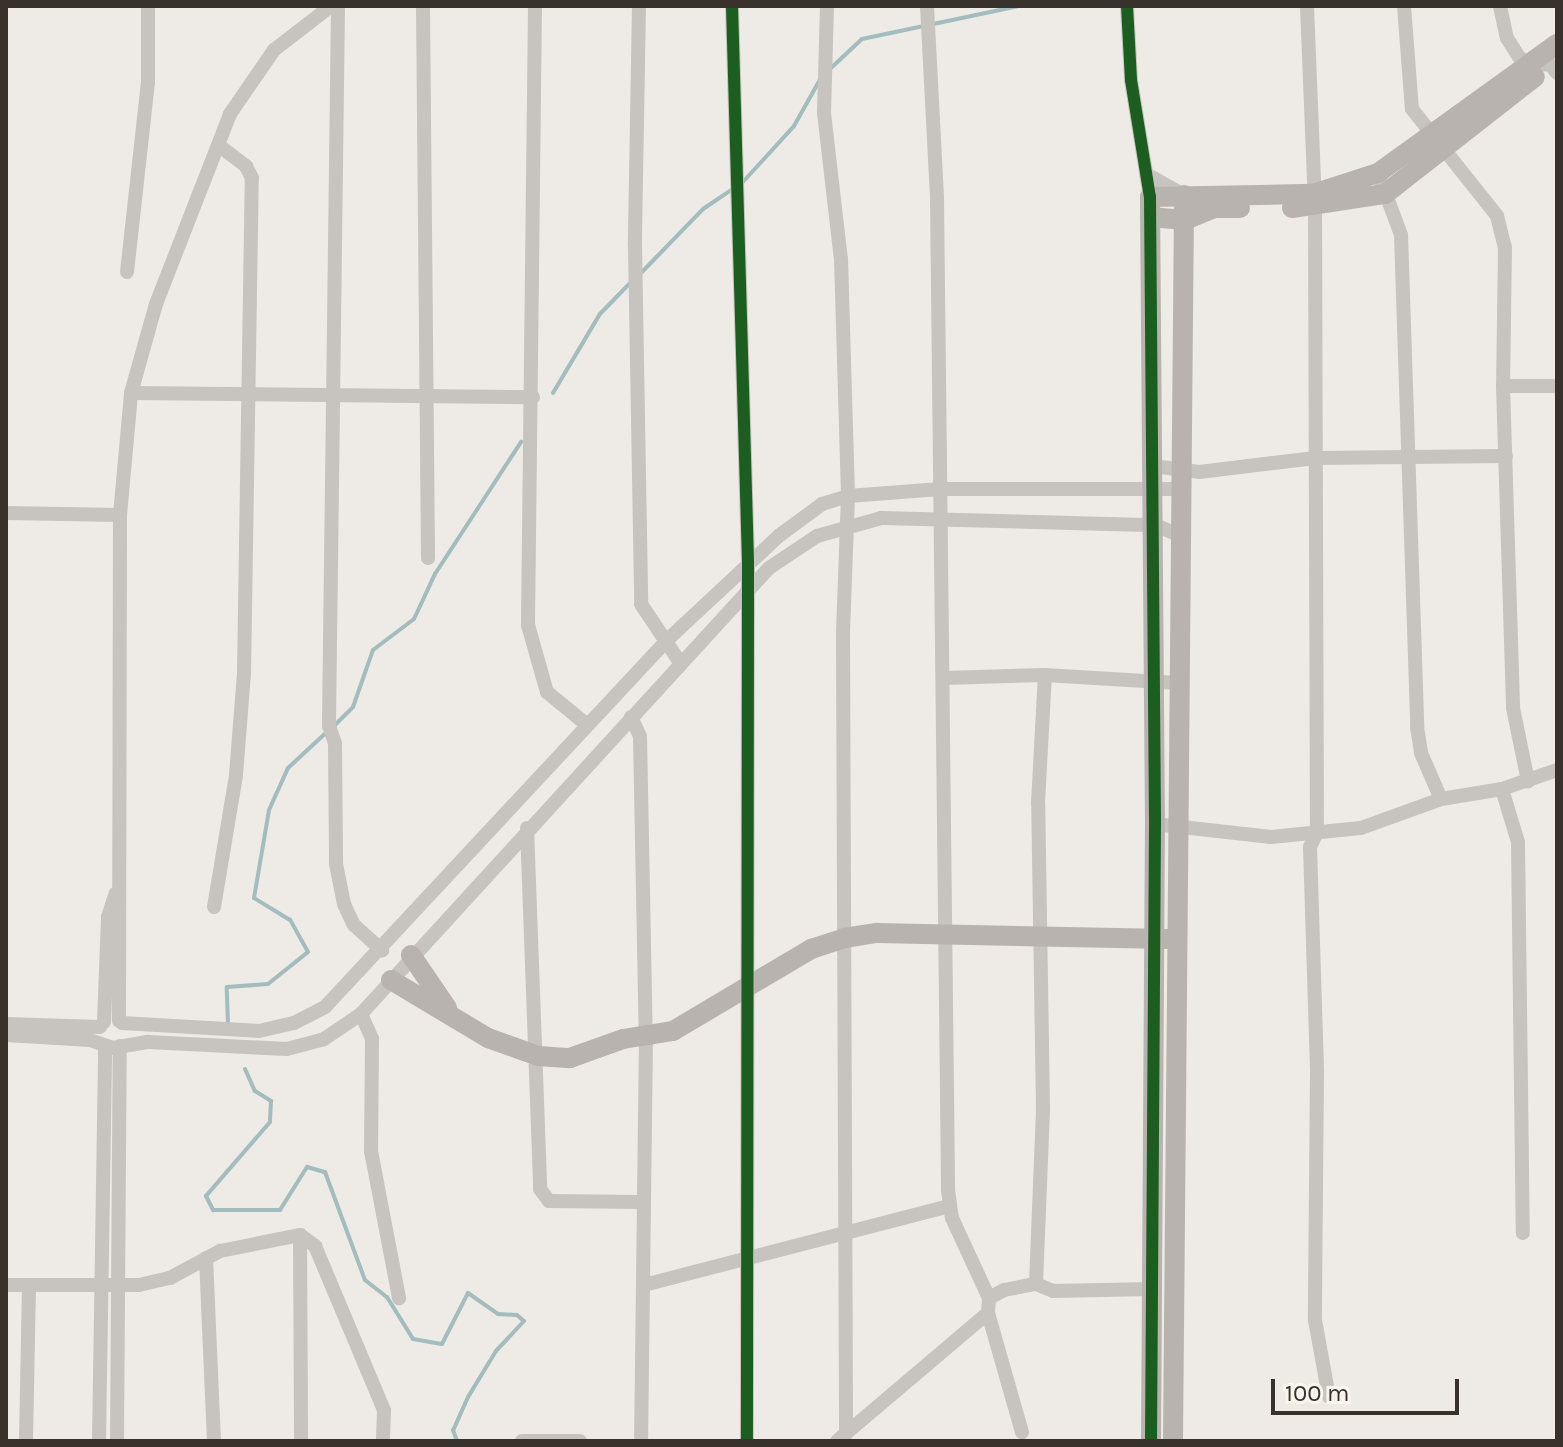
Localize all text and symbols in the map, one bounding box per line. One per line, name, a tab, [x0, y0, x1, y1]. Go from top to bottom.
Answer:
scale bar	[1275, 1363, 1463, 1413]
text: 100 m	[1285, 1379, 1350, 1407]

